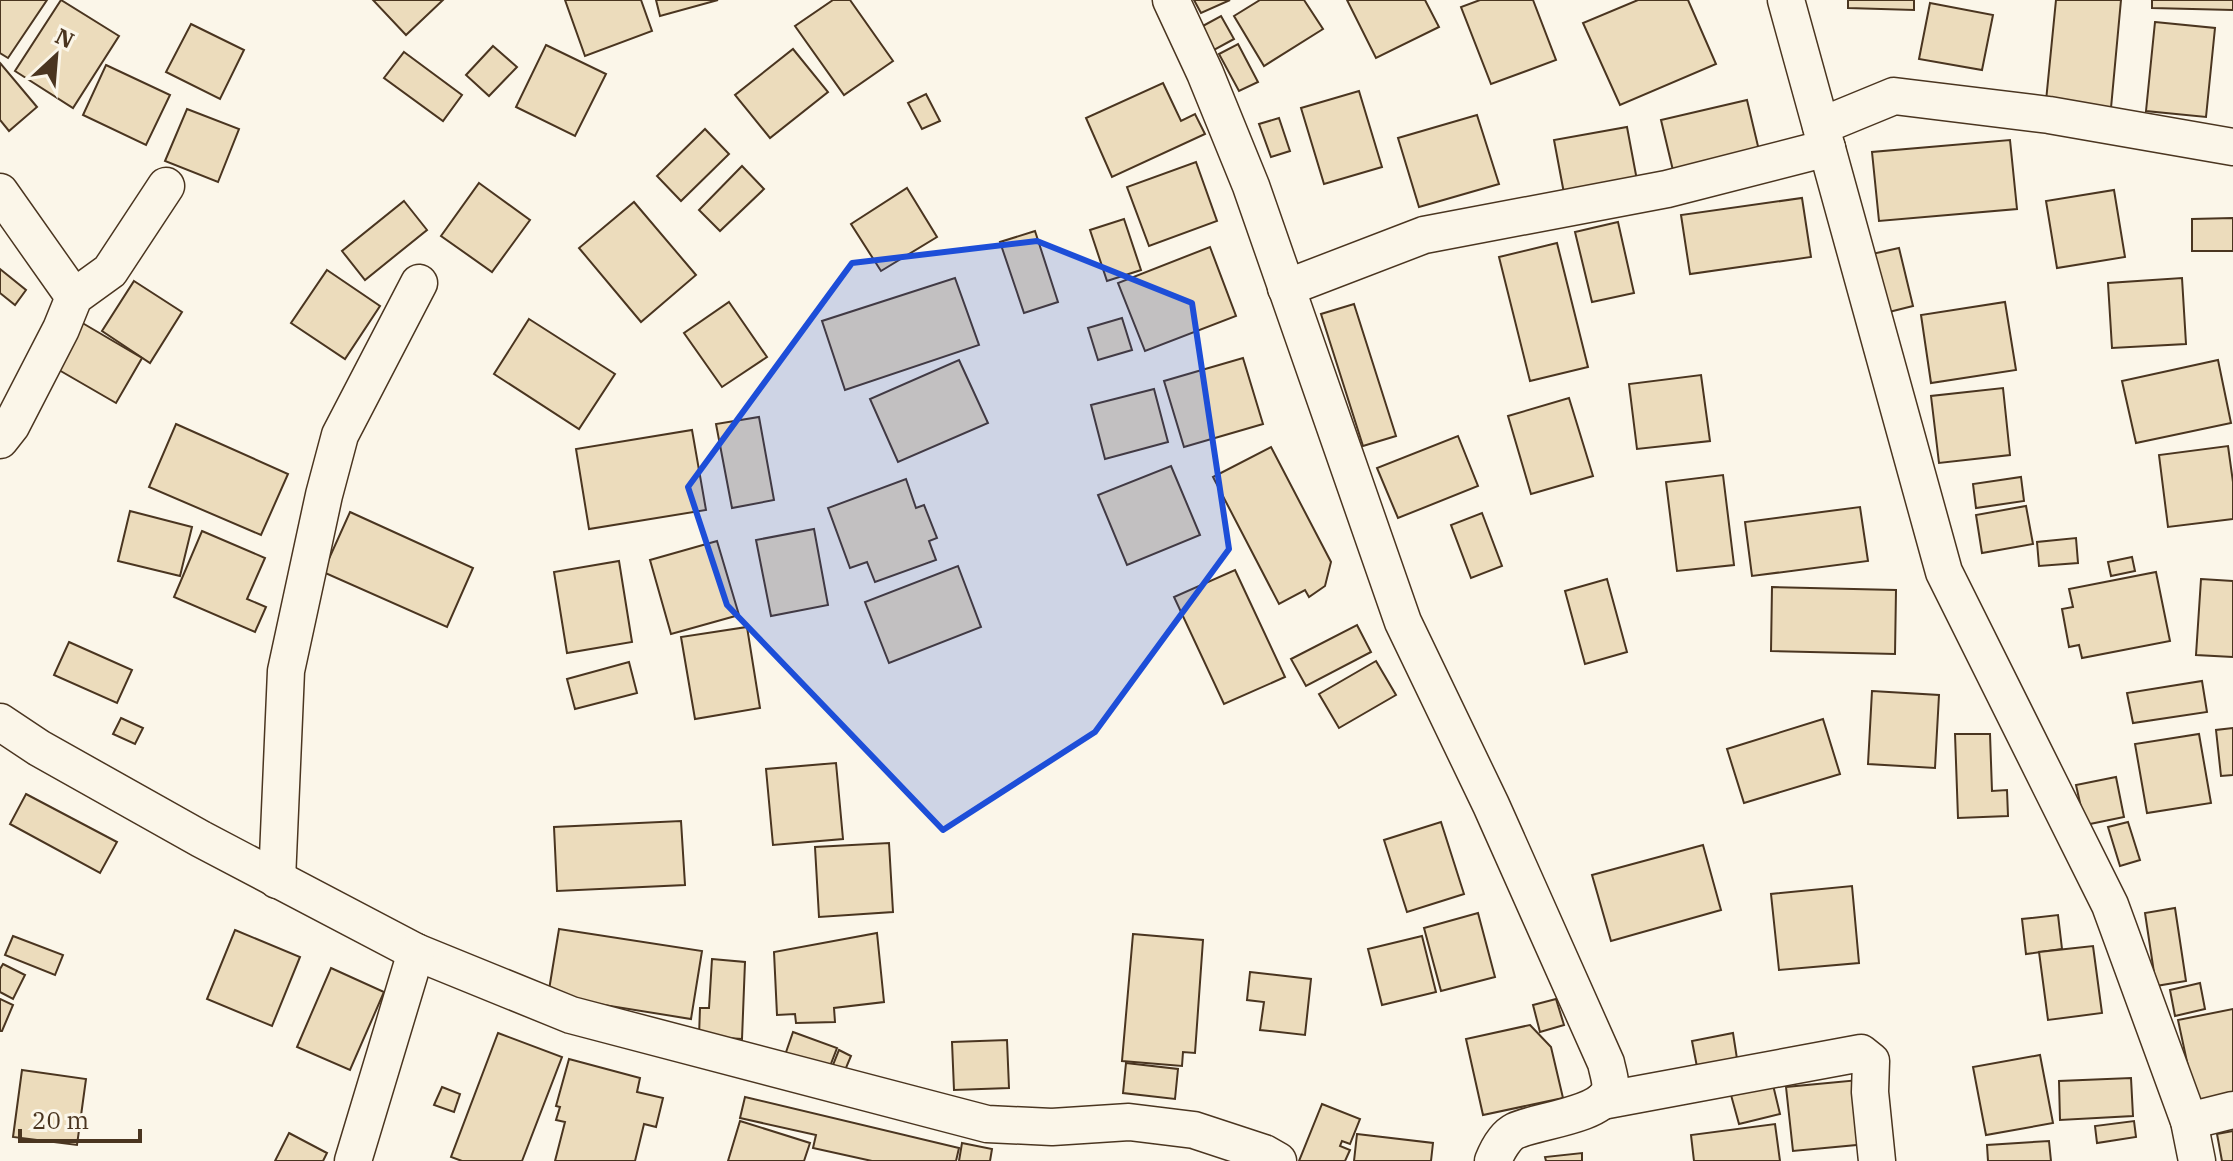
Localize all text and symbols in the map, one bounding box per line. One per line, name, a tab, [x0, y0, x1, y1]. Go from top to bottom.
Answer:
north arrow	[16, 16, 96, 96]
text: N	[51, 21, 79, 54]
scale bar	[20, 1093, 140, 1143]
text: 20 m	[32, 1104, 89, 1136]

